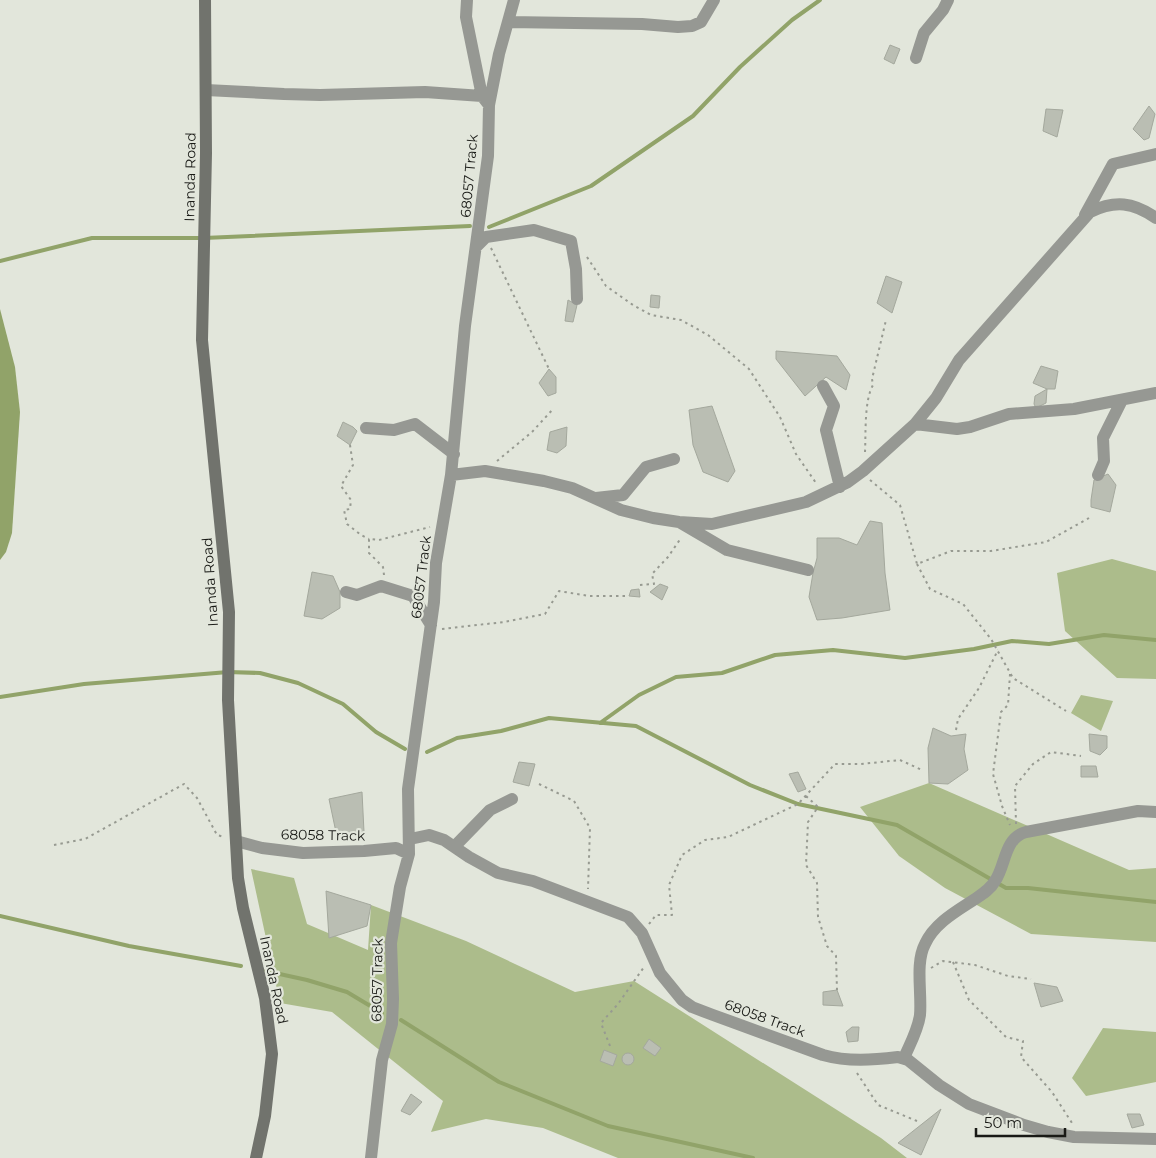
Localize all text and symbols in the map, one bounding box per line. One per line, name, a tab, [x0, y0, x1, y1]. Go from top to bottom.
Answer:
street label: Inanda Road	[180, 132, 200, 222]
street label: 68057 Track	[456, 133, 482, 218]
street label: 68057 Track	[407, 534, 435, 620]
street label: Inanda Road	[198, 537, 222, 627]
street label: 68058 Track	[281, 825, 366, 845]
street label: Inanda Road	[256, 934, 292, 1026]
street label: 68057 Track	[367, 937, 387, 1022]
street label: 68058 Track	[722, 995, 808, 1041]
scale bar	[976, 1106, 1065, 1138]
text: 50 m	[984, 1113, 1022, 1132]

